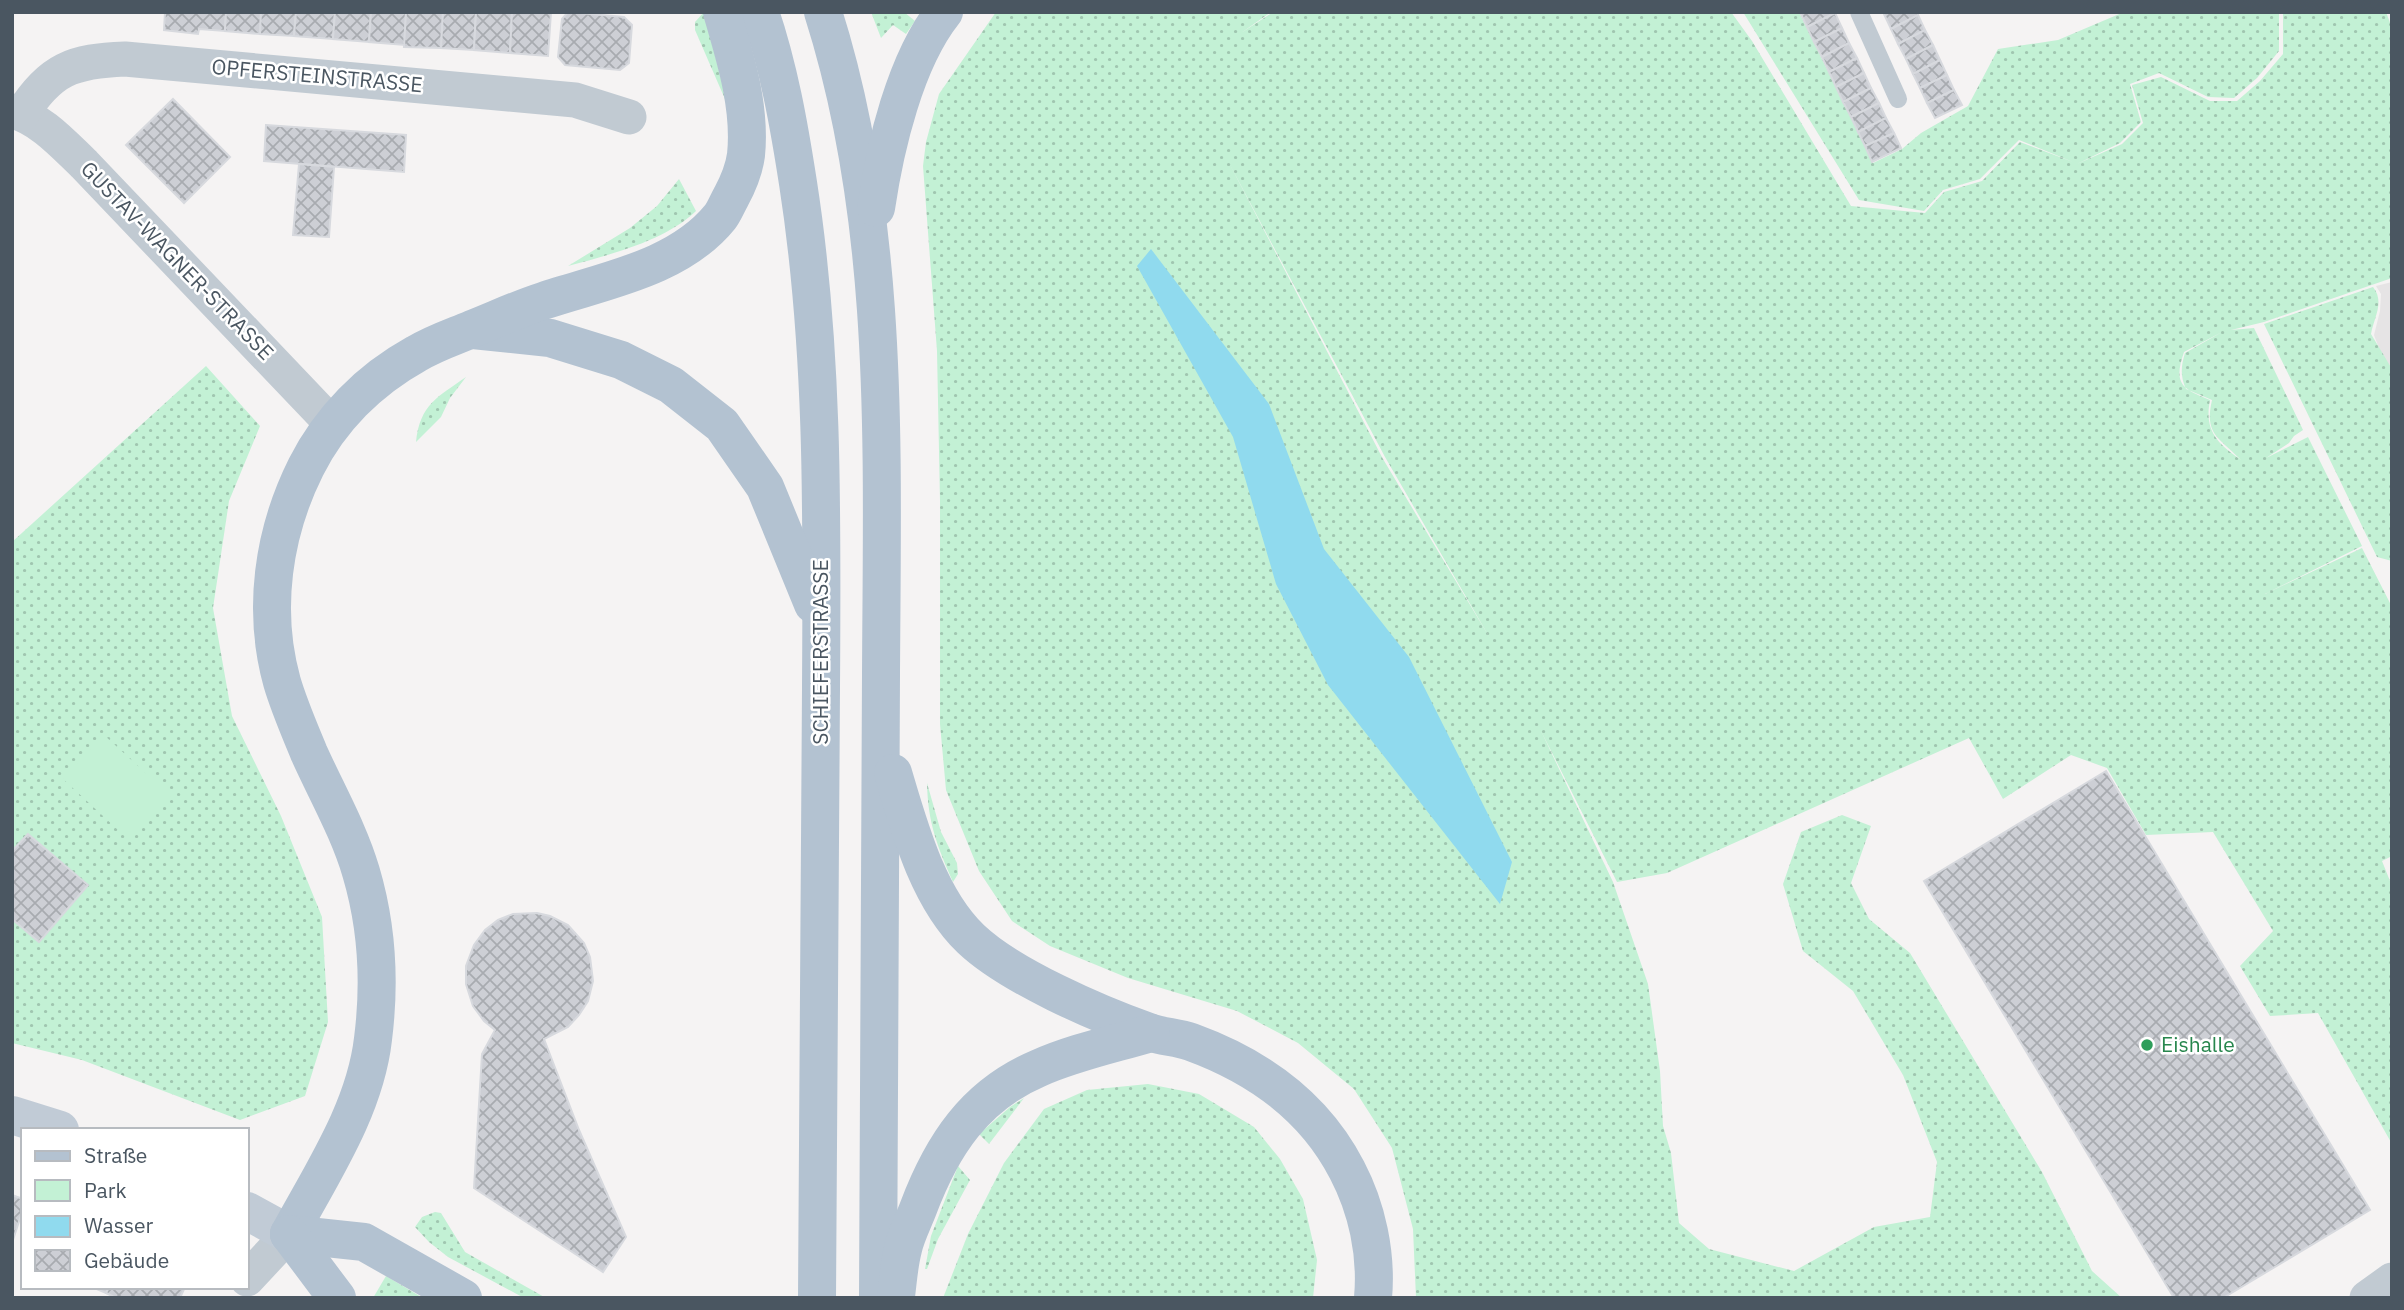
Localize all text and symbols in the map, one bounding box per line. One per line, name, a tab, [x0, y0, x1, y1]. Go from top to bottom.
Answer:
street label: OPFERSTEINSTRASSE	[210, 52, 424, 98]
street label: GUSTAV-WAGNER-STRASSE	[75, 155, 280, 366]
street label: SCHIEFERSTRASSE	[806, 559, 834, 745]
place label: Eishalle	[2161, 1030, 2235, 1058]
marker: Eishalle	[2139, 1037, 2155, 1053]
legend	[21, 1128, 248, 1289]
text: Straße	[84, 1141, 147, 1169]
text: Park	[84, 1176, 127, 1204]
text: Wasser	[84, 1211, 154, 1239]
text: Gebäude	[84, 1246, 169, 1274]

